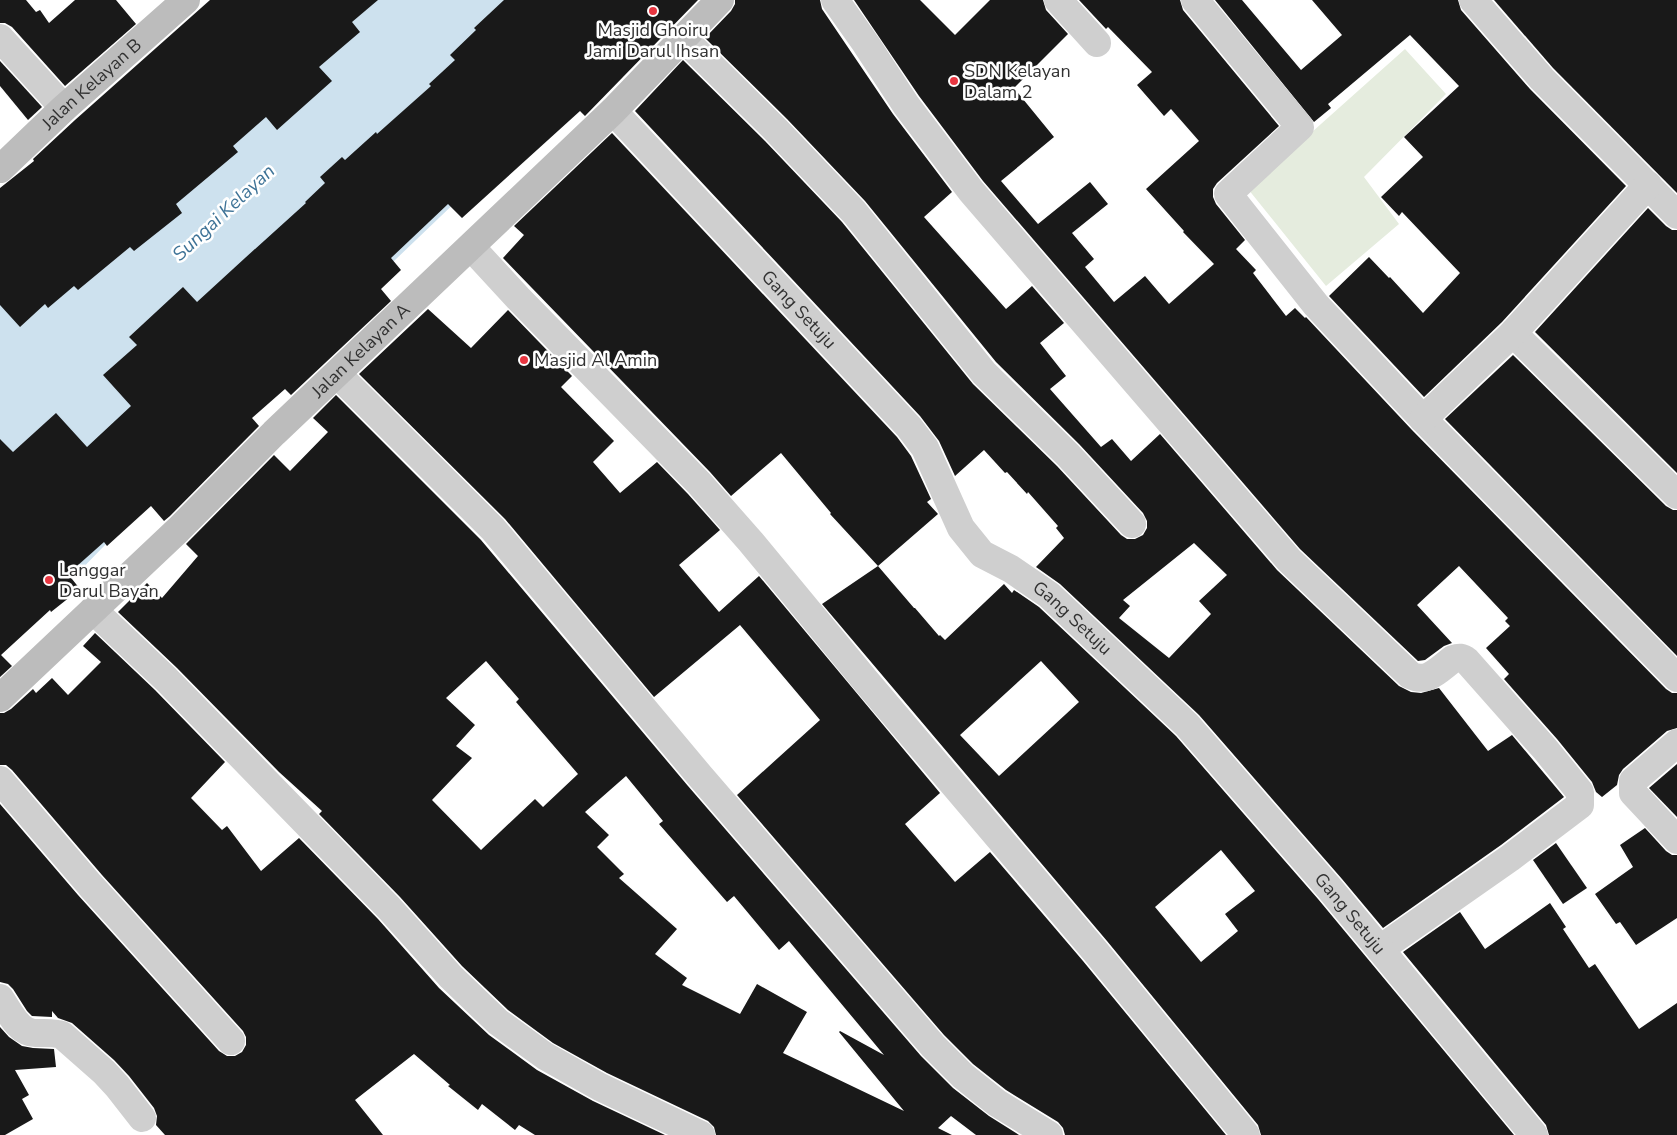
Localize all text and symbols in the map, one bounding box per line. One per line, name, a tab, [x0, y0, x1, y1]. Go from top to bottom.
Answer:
marker: Masjid Ghoiru Jami Darul Ihsan	[647, 5, 659, 17]
place label: Masjid Ghoiru Jami Darul Ihsan	[586, 18, 719, 63]
street label: Jalan Kelayan B	[36, 33, 147, 136]
place label: SDN Kelayan Dalam 2	[964, 59, 1071, 104]
marker: SDN Kelayan Dalam 2	[948, 75, 960, 87]
water label: Sungai Kelayan	[167, 158, 281, 267]
street label: Gang Setuju	[756, 265, 842, 354]
street label: Jalan Kelayan A	[306, 298, 415, 404]
place label: Masjid Al Amin	[534, 348, 657, 372]
marker: Masjid Al Amin	[518, 354, 530, 366]
place label: Langgar Darul Bayan	[59, 558, 159, 603]
marker: Langgar Darul Bayan	[43, 574, 55, 586]
street label: Gang Setuju	[1028, 576, 1117, 660]
street label: Gang Setuju	[1309, 867, 1391, 959]

